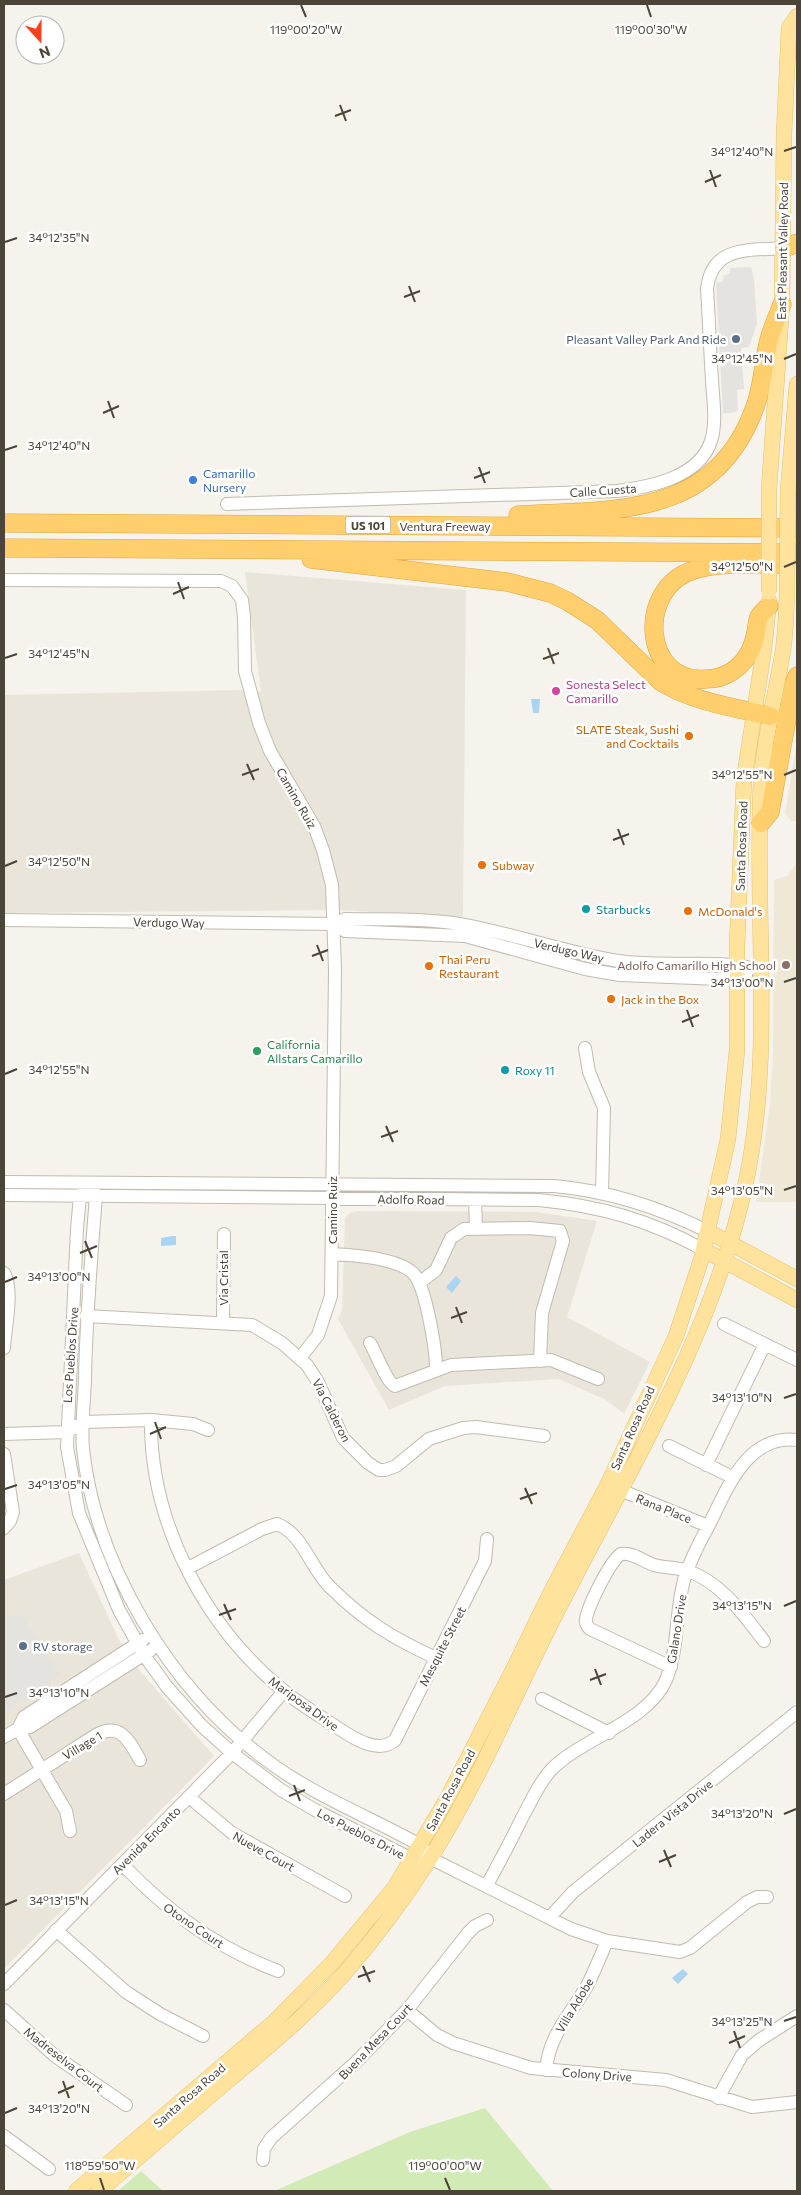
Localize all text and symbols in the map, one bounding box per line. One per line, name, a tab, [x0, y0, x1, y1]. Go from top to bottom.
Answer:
north arrow	[15, 15, 65, 65]
text: 119°00'20"W	[270, 22, 342, 36]
text: 119°00'30"W	[615, 22, 687, 36]
text: N	[37, 43, 53, 62]
text: 34°12'40"N	[711, 144, 773, 158]
street label: East Pleasant Valley Road	[774, 182, 790, 320]
text: 34°12'35"N	[28, 230, 90, 244]
place label: Pleasant Valley Park And Ride	[566, 332, 726, 346]
marker: Pleasant Valley Park And Ride	[730, 333, 742, 345]
text: 34°12'45"N	[711, 351, 773, 365]
text: 34°12'40"N	[28, 438, 90, 452]
place label: Camarillo Nursery	[203, 466, 255, 494]
marker: Camarillo Nursery	[187, 474, 199, 486]
street label: Calle Cuesta	[569, 481, 637, 499]
road number: US 101	[346, 516, 390, 534]
street label: Ventura Freeway	[399, 519, 491, 533]
text: 34°12'50"N	[711, 559, 773, 573]
text: 34°12'45"N	[28, 646, 90, 660]
place label: Sonesta Select Camarillo	[566, 677, 646, 705]
marker: Sonesta Select Camarillo	[550, 685, 562, 697]
place label: SLATE Steak, Sushi and Cocktails	[576, 722, 679, 750]
marker: SLATE Steak, Sushi and Cocktails	[683, 730, 695, 742]
street label: Camino Ruiz	[274, 765, 320, 831]
text: 34°12'55"N	[711, 767, 773, 781]
street label: Santa Rosa Road	[732, 801, 750, 891]
text: 34°12'50"N	[28, 854, 90, 868]
place label: Subway	[492, 858, 535, 872]
marker: Subway	[476, 859, 488, 871]
place label: Starbucks	[596, 902, 651, 916]
marker: Starbucks	[580, 903, 592, 915]
place label: McDonald's	[698, 904, 762, 918]
marker: McDonald's	[682, 905, 694, 917]
street label: Verdugo Way	[133, 914, 205, 930]
street label: Verdugo Way	[532, 935, 606, 965]
place label: Thai Peru Restaurant	[439, 952, 499, 980]
place label: Adolfo Camarillo High School	[617, 958, 776, 972]
marker: Adolfo Camarillo High School	[780, 959, 792, 971]
marker: Thai Peru Restaurant	[423, 960, 435, 972]
text: 34°13'00"N	[710, 975, 774, 989]
place label: Jack in the Box	[621, 992, 700, 1007]
marker: Jack in the Box	[605, 993, 617, 1005]
place label: California Allstars Camarillo	[267, 1037, 363, 1065]
marker: California Allstars Camarillo	[251, 1045, 263, 1057]
text: 34°12'55"N	[28, 1062, 90, 1076]
place label: Roxy 11	[515, 1063, 555, 1077]
marker: Roxy 11	[499, 1064, 511, 1076]
street label: Camino Ruiz	[325, 1176, 339, 1244]
text: 34°13'05"N	[711, 1183, 773, 1197]
street label: Adolfo Road	[377, 1191, 445, 1207]
street label: Via Cristal	[216, 1250, 230, 1306]
text: 34°13'00"N	[27, 1269, 91, 1283]
street label: Los Pueblos Drive	[60, 1307, 80, 1403]
street label: Via Calderon	[310, 1376, 354, 1444]
street label: Santa Rosa Road	[607, 1384, 657, 1472]
text: 34°13'10"N	[712, 1390, 772, 1404]
text: 34°13'05"N	[28, 1477, 90, 1491]
street label: Rana Place	[634, 1490, 694, 1526]
street label: Galano Drive	[664, 1593, 688, 1665]
text: 34°13'15"N	[712, 1598, 772, 1612]
street label: Mesquite Street	[416, 1604, 468, 1688]
place label: RV storage	[33, 1639, 92, 1653]
marker: RV storage	[17, 1640, 29, 1652]
street label: Mariposa Drive	[266, 1673, 342, 1733]
text: 34°13'10"N	[29, 1685, 89, 1699]
street label: Village 1	[60, 1728, 104, 1762]
street label: Santa Rosa Road	[423, 1747, 477, 1833]
street label: Ladera Vista Drive	[629, 1776, 715, 1850]
street label: Avenida Encanto	[109, 1803, 183, 1877]
street label: Los Pueblos Drive	[315, 1805, 407, 1861]
text: 34°13'20"N	[711, 1806, 773, 1820]
street label: Nueve Court	[231, 1828, 297, 1874]
text: 34°13'15"N	[29, 1893, 89, 1907]
street label: Otono Court	[161, 1900, 227, 1950]
street label: Villa Adobe	[552, 1975, 596, 2035]
street label: Buena Mesa Court	[335, 2000, 415, 2082]
text: 34°13'25"N	[711, 2014, 773, 2028]
street label: Madreselva Court	[22, 2024, 106, 2094]
street label: Santa Rosa Road	[150, 2060, 228, 2130]
street label: Colony Drive	[562, 2065, 632, 2083]
text: 34°13'20"N	[28, 2101, 90, 2115]
text: 118°59'50"W	[64, 2158, 136, 2172]
text: 119°00'00"W	[408, 2158, 482, 2172]

